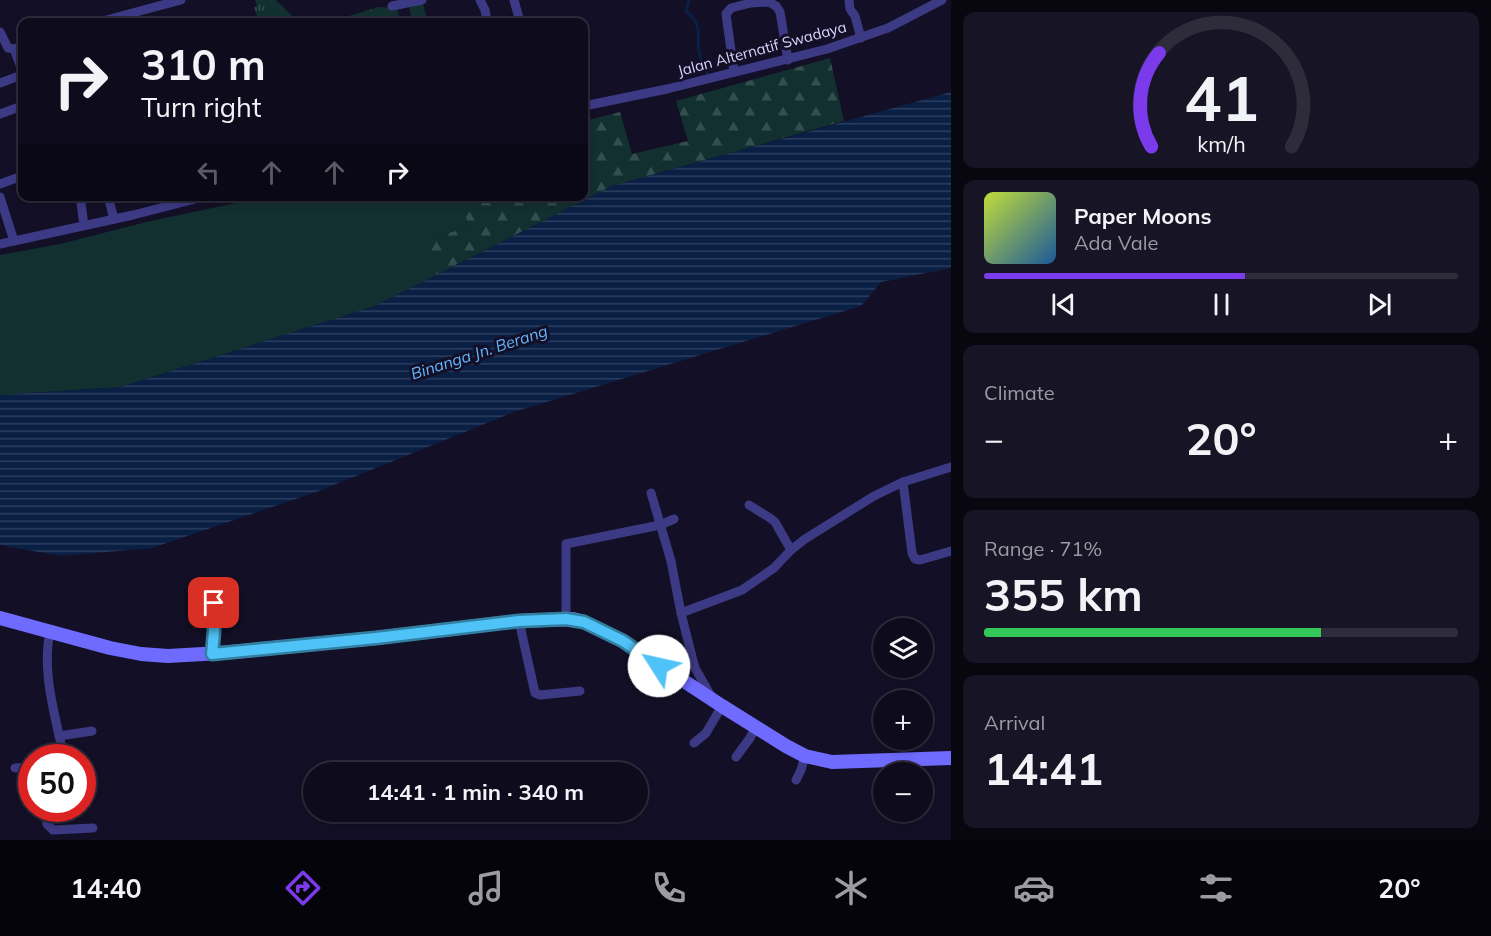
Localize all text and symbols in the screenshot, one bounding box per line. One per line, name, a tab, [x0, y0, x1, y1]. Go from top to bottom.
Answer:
street label: Jalan Alternatif Swadaya	[675, 17, 848, 80]
text: 310 m	[141, 38, 266, 91]
icon: right	[42, 42, 120, 120]
text: 41	[1184, 58, 1258, 137]
text: Turn right	[141, 90, 261, 124]
text: km/h	[1197, 130, 1245, 157]
icon: left	[192, 156, 225, 189]
icon: ahead	[255, 156, 288, 189]
icon: ahead	[318, 156, 351, 189]
icon: right	[381, 156, 414, 189]
text: Paper Moons	[1074, 202, 1212, 230]
text: Ada Vale	[1074, 230, 1158, 255]
icon: previous	[1047, 288, 1080, 321]
icon: pause	[1205, 288, 1238, 321]
icon: next	[1363, 288, 1396, 321]
water label: Binanga Jn. Berang	[408, 320, 550, 384]
text: Climate	[984, 380, 1055, 405]
text: 20°	[1185, 410, 1257, 466]
text: −	[984, 418, 1004, 459]
text: +	[1438, 418, 1458, 459]
text: Range · 71%	[984, 536, 1102, 561]
text: 355 km	[984, 566, 1143, 622]
pin	[188, 577, 239, 628]
icon: arrive	[197, 586, 230, 619]
map controls	[873, 618, 933, 822]
button: layers	[873, 618, 933, 678]
position arrow	[627, 634, 691, 698]
button: +	[873, 690, 933, 750]
text: Arrival	[984, 710, 1045, 735]
text: 14:41	[984, 740, 1103, 796]
speed limit sign: 50	[18, 744, 96, 822]
button: −	[873, 762, 933, 822]
text: 14:41 · 1 min · 340 m	[367, 778, 584, 806]
icon: directions	[282, 867, 324, 909]
icon: music	[465, 867, 507, 909]
icon: phone	[648, 867, 690, 909]
icon: climate	[830, 867, 872, 909]
icon: car	[1013, 867, 1055, 909]
icon: filters	[1195, 867, 1237, 909]
text: 14:40	[70, 871, 142, 905]
text: 20°	[1378, 871, 1421, 905]

